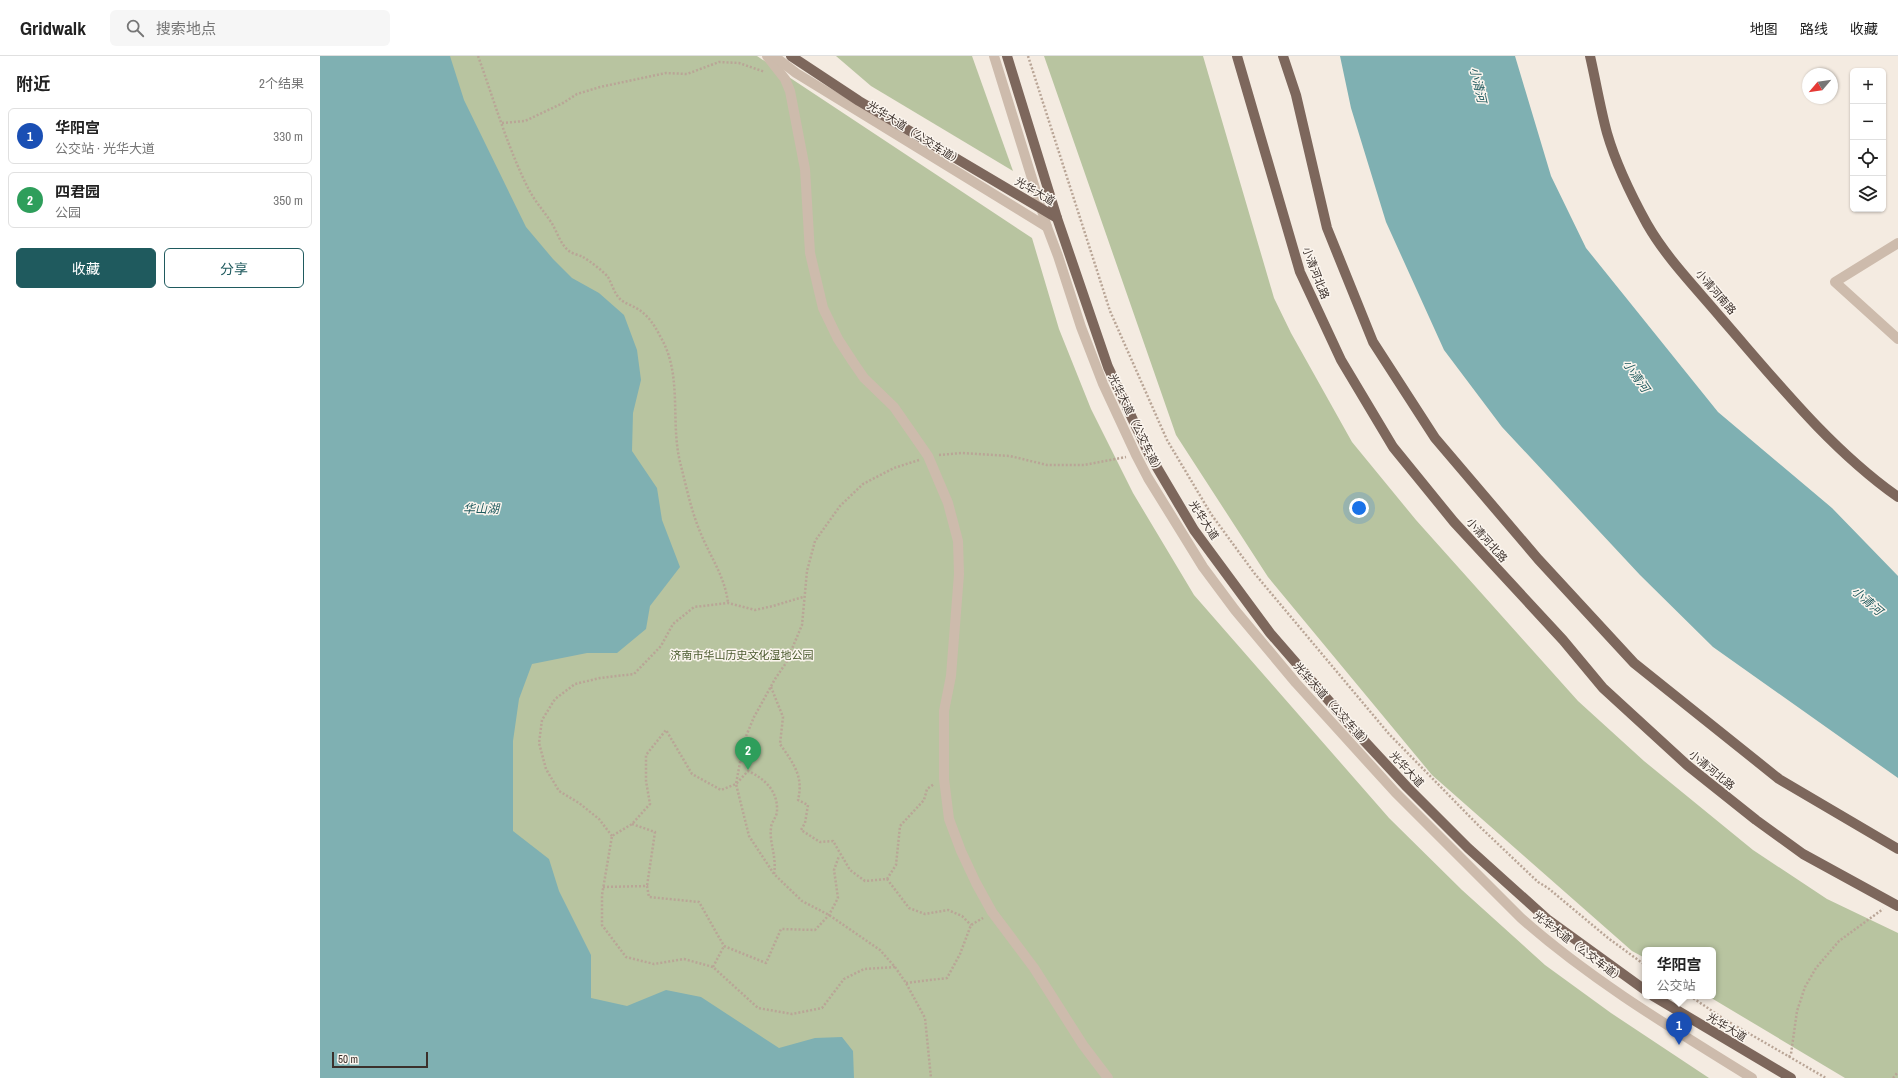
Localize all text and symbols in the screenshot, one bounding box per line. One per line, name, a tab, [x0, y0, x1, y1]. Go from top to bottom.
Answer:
search box	[110, 10, 390, 46]
text: Gridwalk	[20, 15, 86, 41]
icon: search	[124, 17, 146, 39]
text: 搜索地点	[156, 18, 216, 39]
text: 地图	[1750, 20, 1778, 38]
text: 路线	[1800, 20, 1828, 38]
text: 收藏	[1850, 20, 1878, 38]
water label: 小清河	[1466, 66, 1490, 106]
north arrow	[1802, 68, 1838, 104]
map controls	[1850, 68, 1886, 212]
button: +	[1850, 68, 1886, 104]
text: 附近	[16, 72, 50, 95]
text: 2个结果	[259, 75, 304, 92]
street label: 光华大道（公交车道）	[865, 98, 965, 168]
button: −	[1850, 104, 1886, 140]
text: 华阳宫	[55, 117, 100, 138]
text: 1	[27, 128, 33, 145]
text: 330 m	[273, 128, 303, 145]
text: 公交站 · 光华大道	[55, 140, 155, 157]
button: locate	[1850, 140, 1886, 176]
street label: 光华大道	[1012, 174, 1058, 208]
button: layers	[1850, 176, 1886, 212]
text: 四君园	[55, 181, 100, 202]
text: 2	[27, 192, 33, 209]
text: 350 m	[273, 192, 303, 209]
text: 公园	[55, 204, 81, 221]
street label: 小清河北路	[1300, 245, 1332, 301]
button: 收藏	[16, 248, 156, 288]
button: 分享	[164, 248, 304, 288]
street label: 小清河南路	[1693, 267, 1739, 317]
water label: 小清河	[1619, 357, 1654, 397]
street label: 光华大道（公交车道）	[1106, 371, 1166, 477]
street label: 光华大道	[1186, 498, 1222, 542]
your location	[1349, 498, 1369, 518]
water label: 华山湖	[463, 501, 501, 517]
street label: 小清河北路	[1463, 515, 1511, 565]
water label: 小清河	[1848, 583, 1887, 620]
park label: 济南市华山历史文化湿地公园	[671, 648, 814, 662]
street label: 光华大道（公交车道）	[1291, 659, 1375, 751]
pin: 2	[735, 737, 761, 770]
street label: 小清河北路	[1686, 747, 1738, 793]
street label: 光华大道	[1387, 748, 1427, 790]
street label: 光华大道（公交车道）	[1531, 908, 1627, 986]
popup	[1642, 947, 1716, 999]
text: 华阳宫	[1656, 954, 1702, 975]
text: 公交站	[1656, 977, 1696, 994]
street label: 光华大道	[1705, 1010, 1749, 1044]
pin: 1	[1666, 1012, 1692, 1045]
scale bar	[332, 1050, 428, 1069]
text: 50 m	[338, 1052, 358, 1066]

